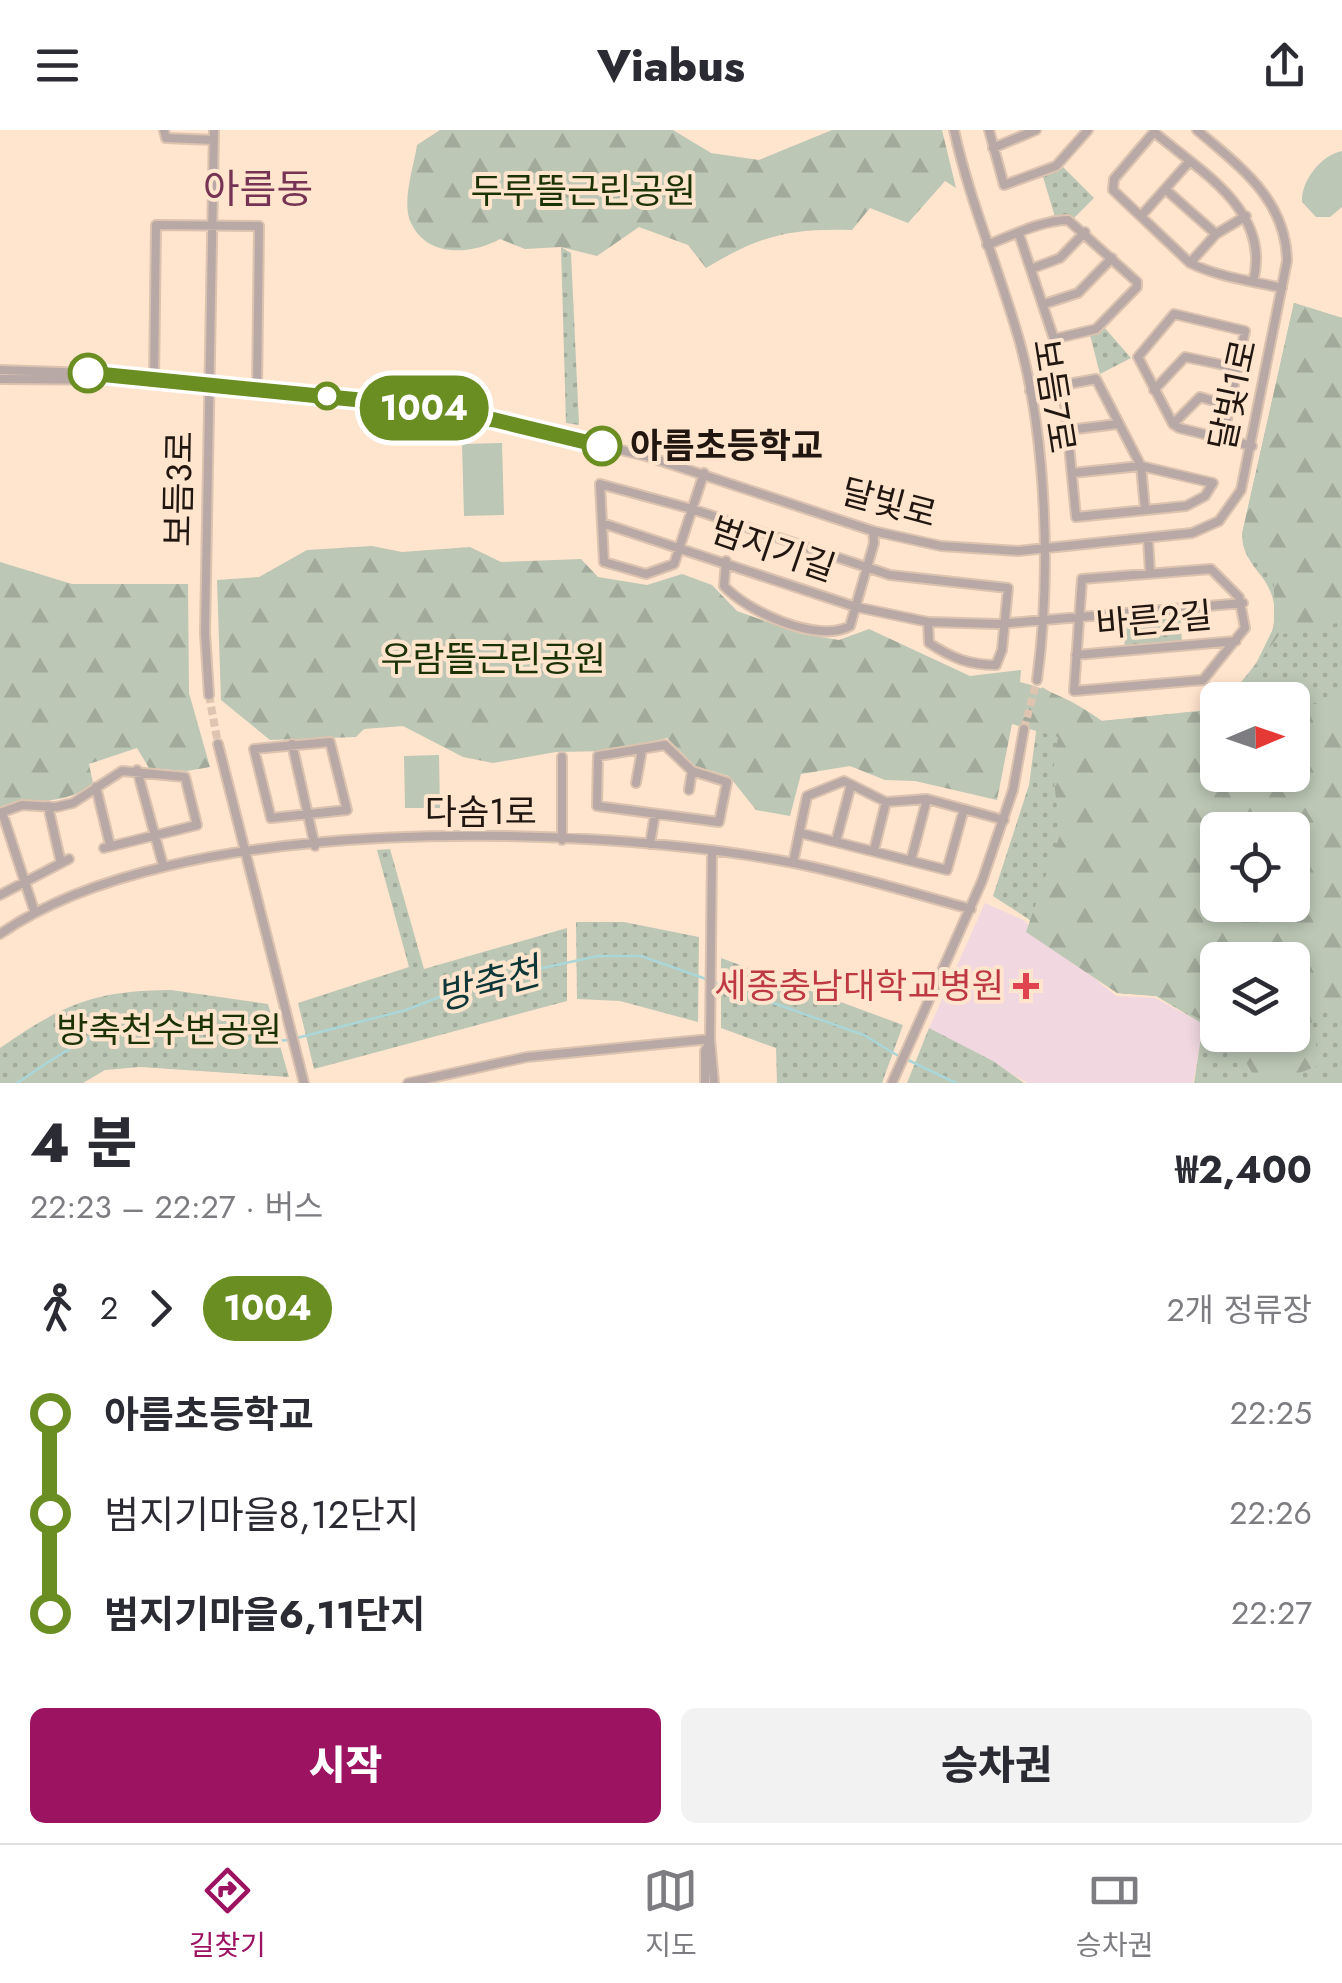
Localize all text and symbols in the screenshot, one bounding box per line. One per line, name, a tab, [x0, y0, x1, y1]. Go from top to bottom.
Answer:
text: Viabus	[597, 33, 745, 98]
icon: menu	[30, 38, 85, 93]
icon: share	[1257, 38, 1312, 93]
district label: 아름동	[203, 160, 313, 218]
park label: 두루뜰근린공원	[470, 166, 696, 216]
street label: 보듬7로	[1020, 335, 1088, 457]
street label: 달빛1로	[1197, 335, 1269, 455]
unlabelled marker	[69, 354, 107, 392]
line badge: 1004	[354, 376, 494, 440]
unlabelled marker	[314, 383, 340, 409]
text: 1004	[380, 383, 468, 433]
place label: 아름초등학교	[630, 421, 823, 471]
marker: 아름초등학교	[583, 427, 621, 465]
street label: 보듬3로	[153, 431, 205, 547]
street label: 달빛로	[836, 466, 942, 540]
street label: 범지기길	[704, 504, 842, 594]
street label: 바른2길	[1094, 590, 1214, 650]
park label: 우람뜰근린공원	[380, 634, 606, 684]
north arrow	[1200, 682, 1310, 792]
map controls	[1200, 682, 1310, 1052]
street label: 다솜1로	[425, 787, 537, 837]
button: locate	[1200, 812, 1310, 922]
water label: 방축천	[430, 942, 550, 1024]
button: layers	[1200, 942, 1310, 1052]
place label: 세종충남대학교병원	[714, 961, 1004, 1011]
marker: 세종충남대학교병원	[1013, 973, 1039, 999]
park label: 방축천수변공원	[56, 1005, 282, 1055]
text: 4 분	[30, 1103, 137, 1183]
text: ₩2,400	[1176, 1142, 1312, 1197]
text: 22:23 – 22:27 · 버스	[30, 1184, 323, 1230]
icon: walk	[30, 1281, 85, 1336]
icon: forward	[133, 1281, 188, 1336]
text: 1004	[223, 1283, 312, 1333]
text: 2	[100, 1285, 118, 1331]
text: 2개 정류장	[1166, 1287, 1312, 1333]
text: 아름초등학교	[104, 1387, 314, 1442]
text: 22:25	[1230, 1390, 1312, 1436]
text: 범지기마을8,12단지	[104, 1487, 419, 1542]
text: 22:26	[1229, 1490, 1312, 1536]
text: 범지기마을6,11단지	[104, 1587, 425, 1642]
text: 22:27	[1231, 1590, 1312, 1636]
button: 시작	[30, 1708, 661, 1823]
button: 승차권	[681, 1708, 1312, 1823]
tab: 길찾기	[189, 1863, 266, 1966]
tab: 지도	[643, 1863, 698, 1966]
tab: 승차권	[1076, 1863, 1153, 1966]

